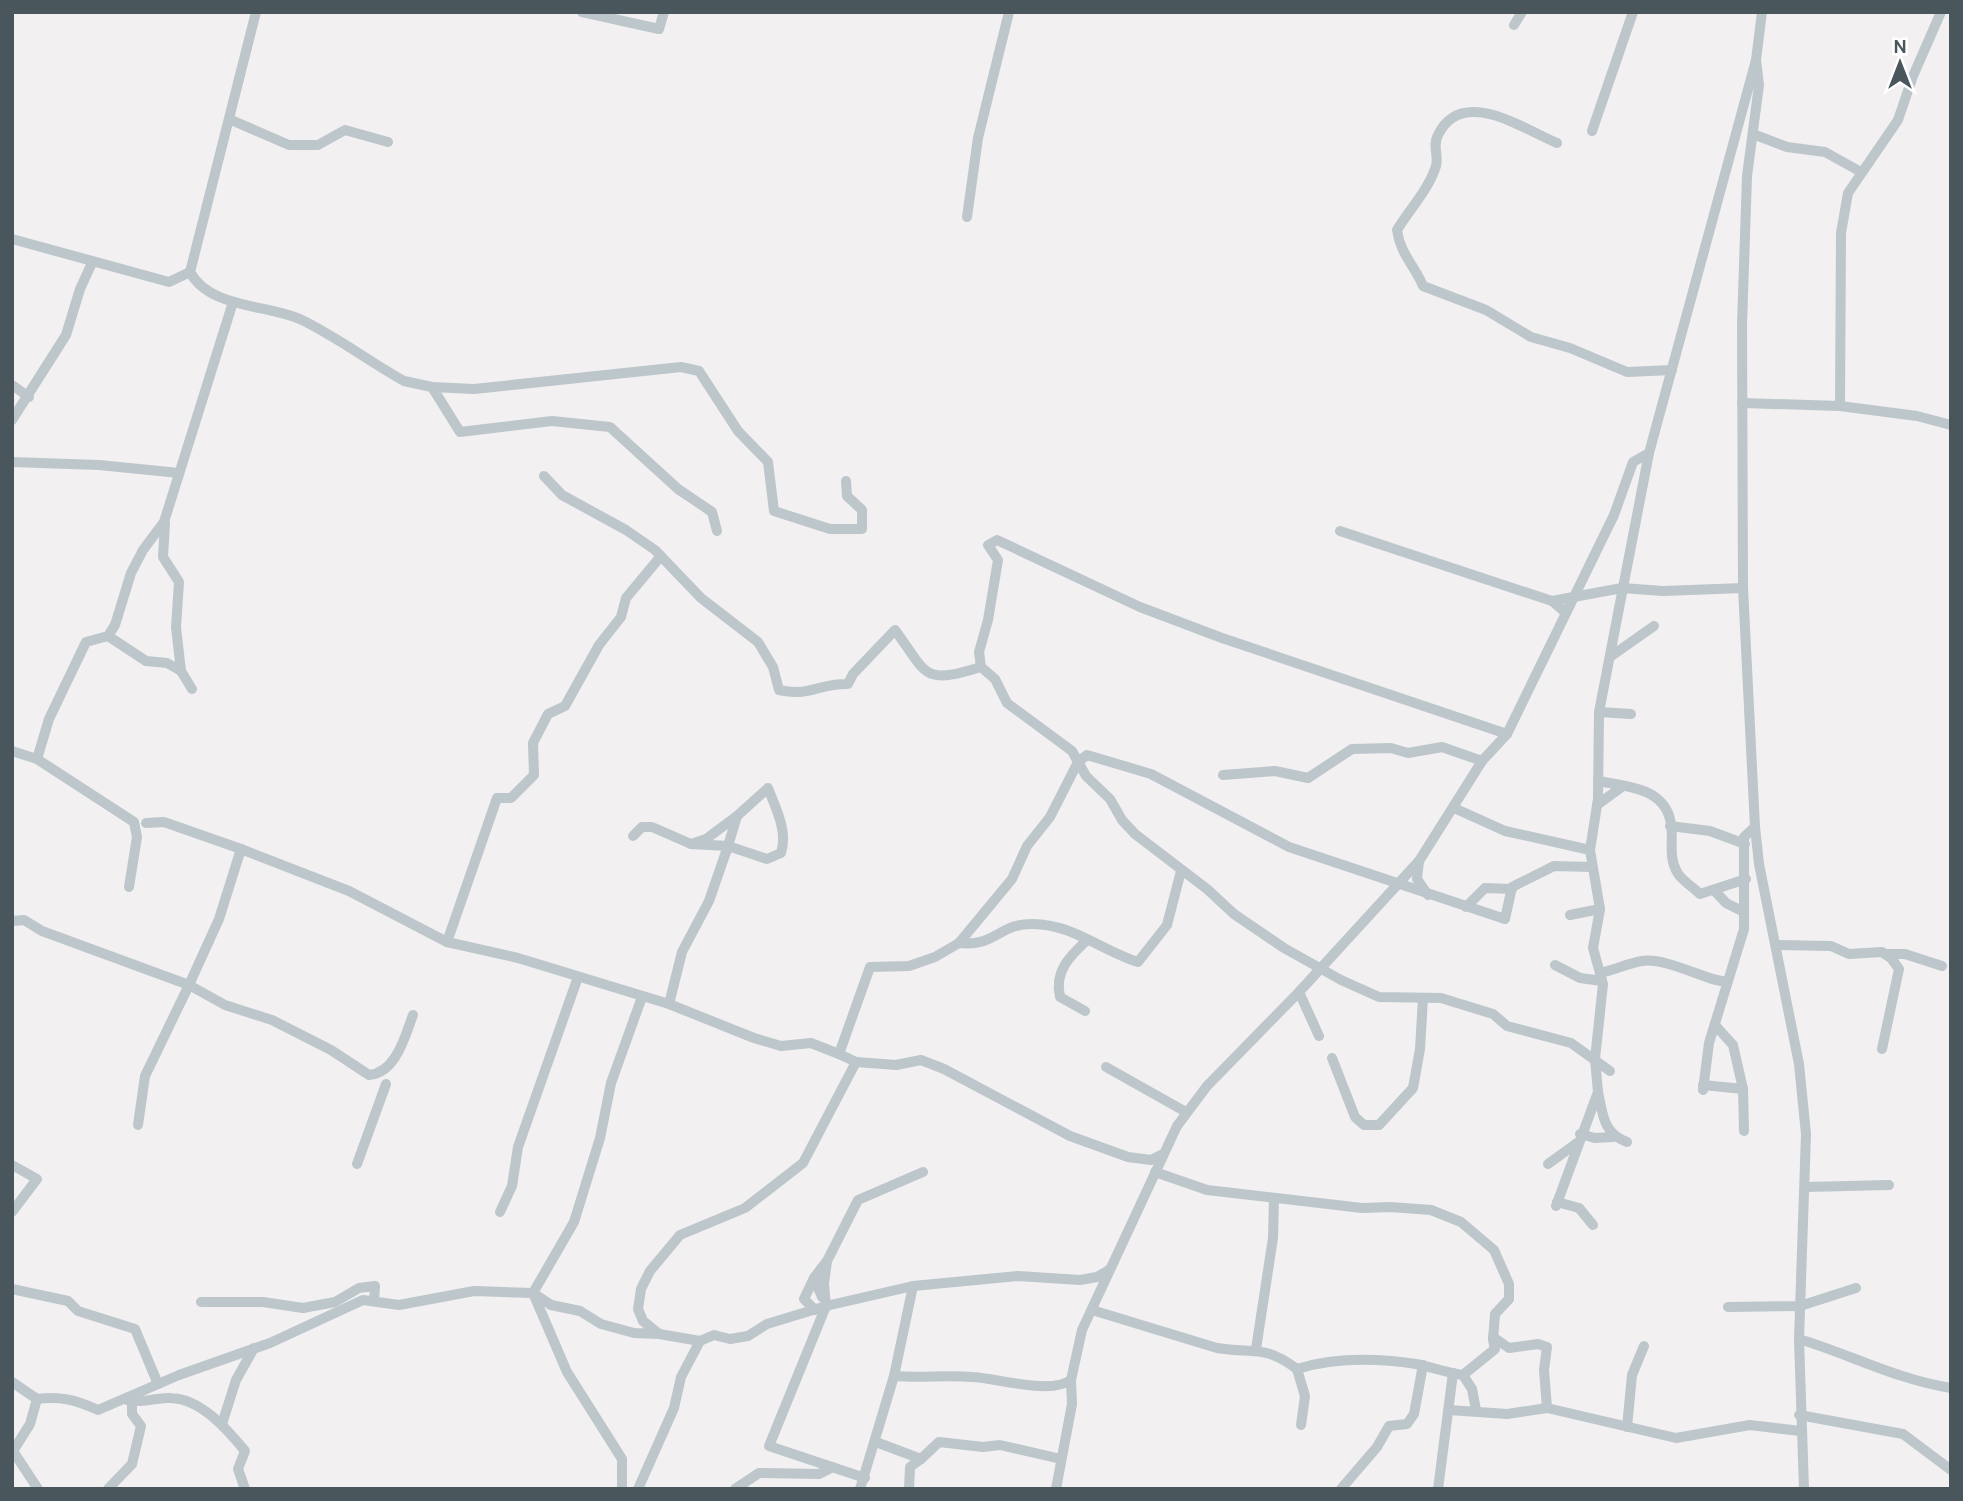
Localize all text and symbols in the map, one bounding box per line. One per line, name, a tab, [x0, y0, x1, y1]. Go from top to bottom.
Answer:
north arrow	[1865, 28, 1935, 98]
text: N	[1893, 36, 1907, 60]

